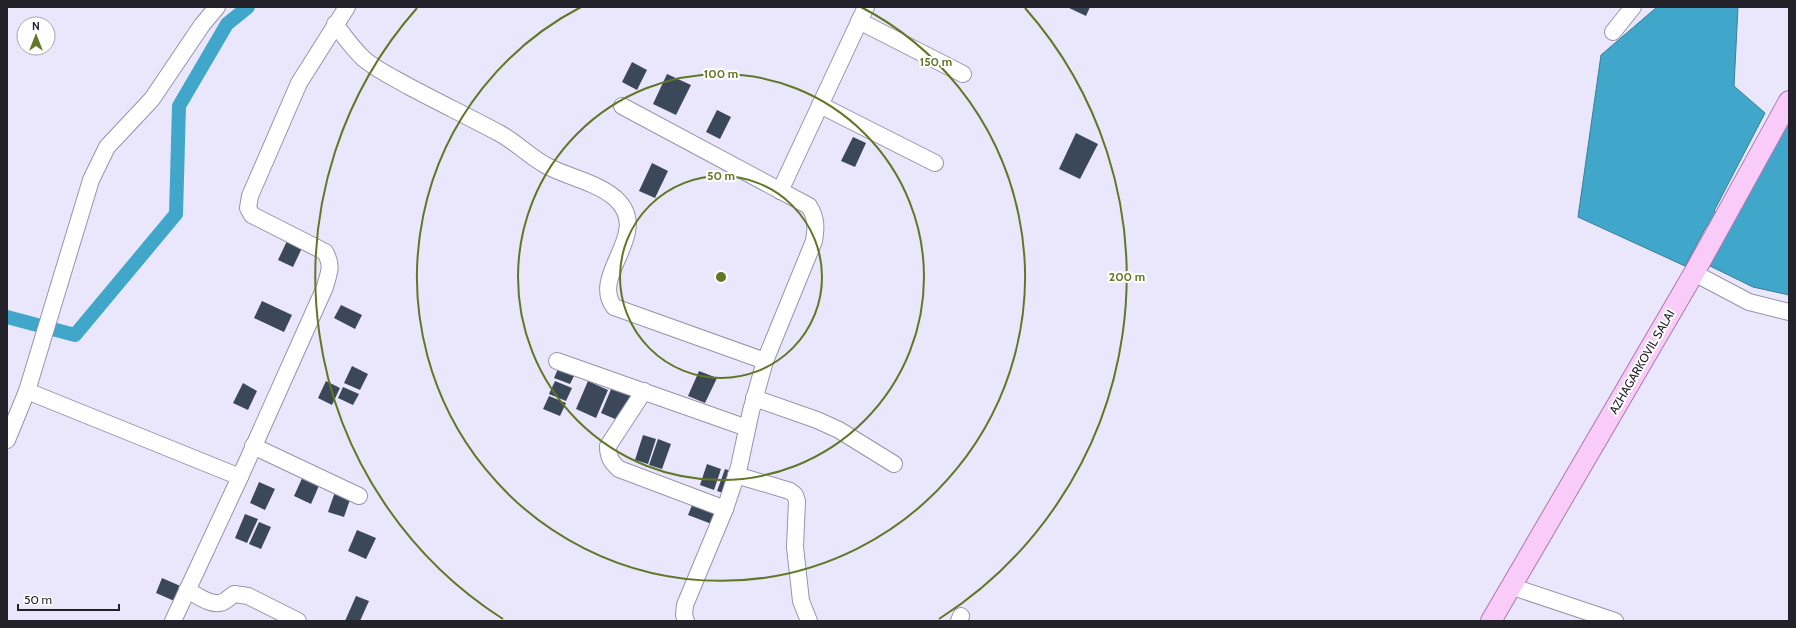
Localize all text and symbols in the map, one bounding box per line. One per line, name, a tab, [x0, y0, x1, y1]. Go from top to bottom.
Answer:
north arrow	[16, 16, 56, 56]
text: N	[32, 19, 40, 33]
text: 150 m	[920, 54, 952, 69]
text: 100 m	[704, 66, 738, 81]
text: 50 m	[707, 168, 735, 183]
text: 200 m	[1109, 269, 1145, 284]
centre of rings	[714, 270, 728, 284]
street label: AZHAGARKOVIL SALAI	[1606, 307, 1678, 417]
scale bar	[18, 586, 119, 612]
text: 50 m	[24, 592, 52, 607]

